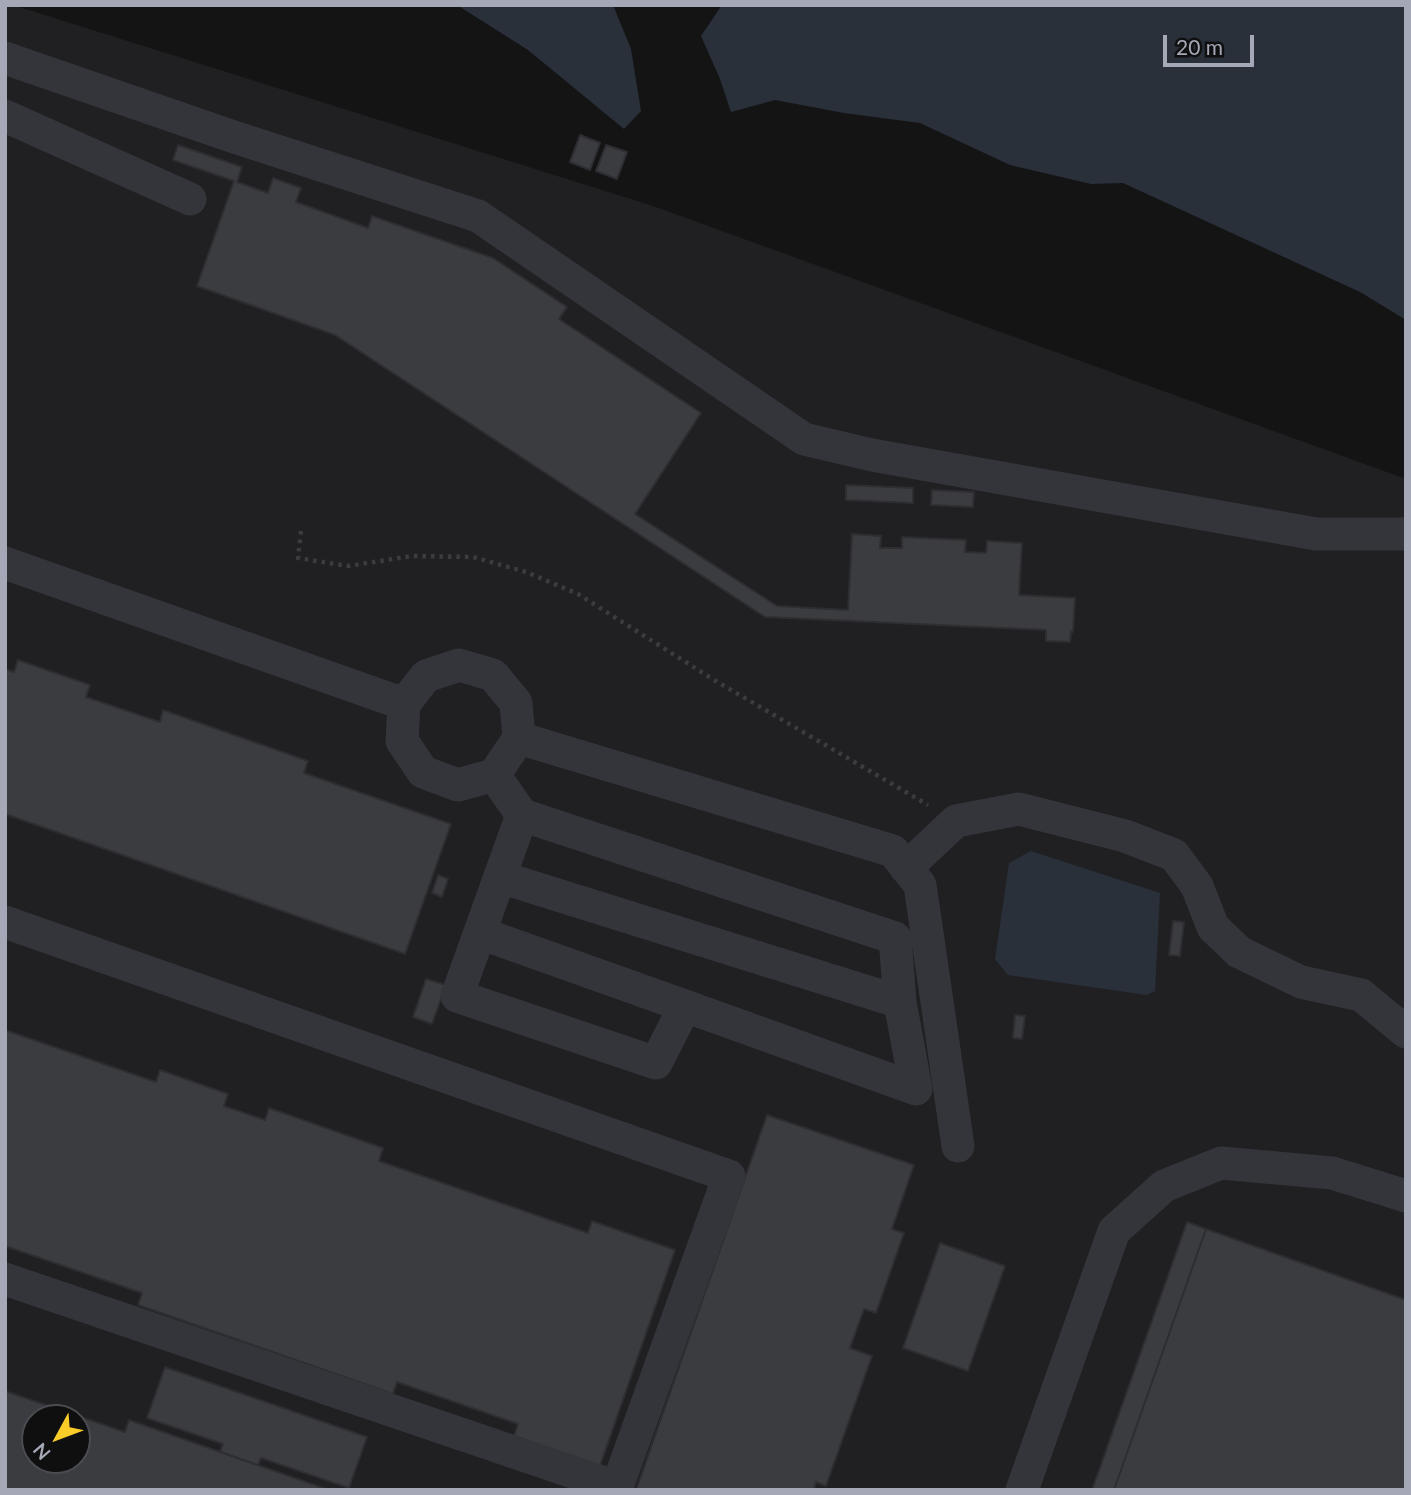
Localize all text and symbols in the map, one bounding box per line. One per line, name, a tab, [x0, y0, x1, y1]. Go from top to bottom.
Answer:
scale bar	[1166, 21, 1257, 65]
text: 20 m	[1176, 34, 1223, 59]
north arrow	[21, 1404, 91, 1474]
text: N	[28, 1439, 55, 1465]

